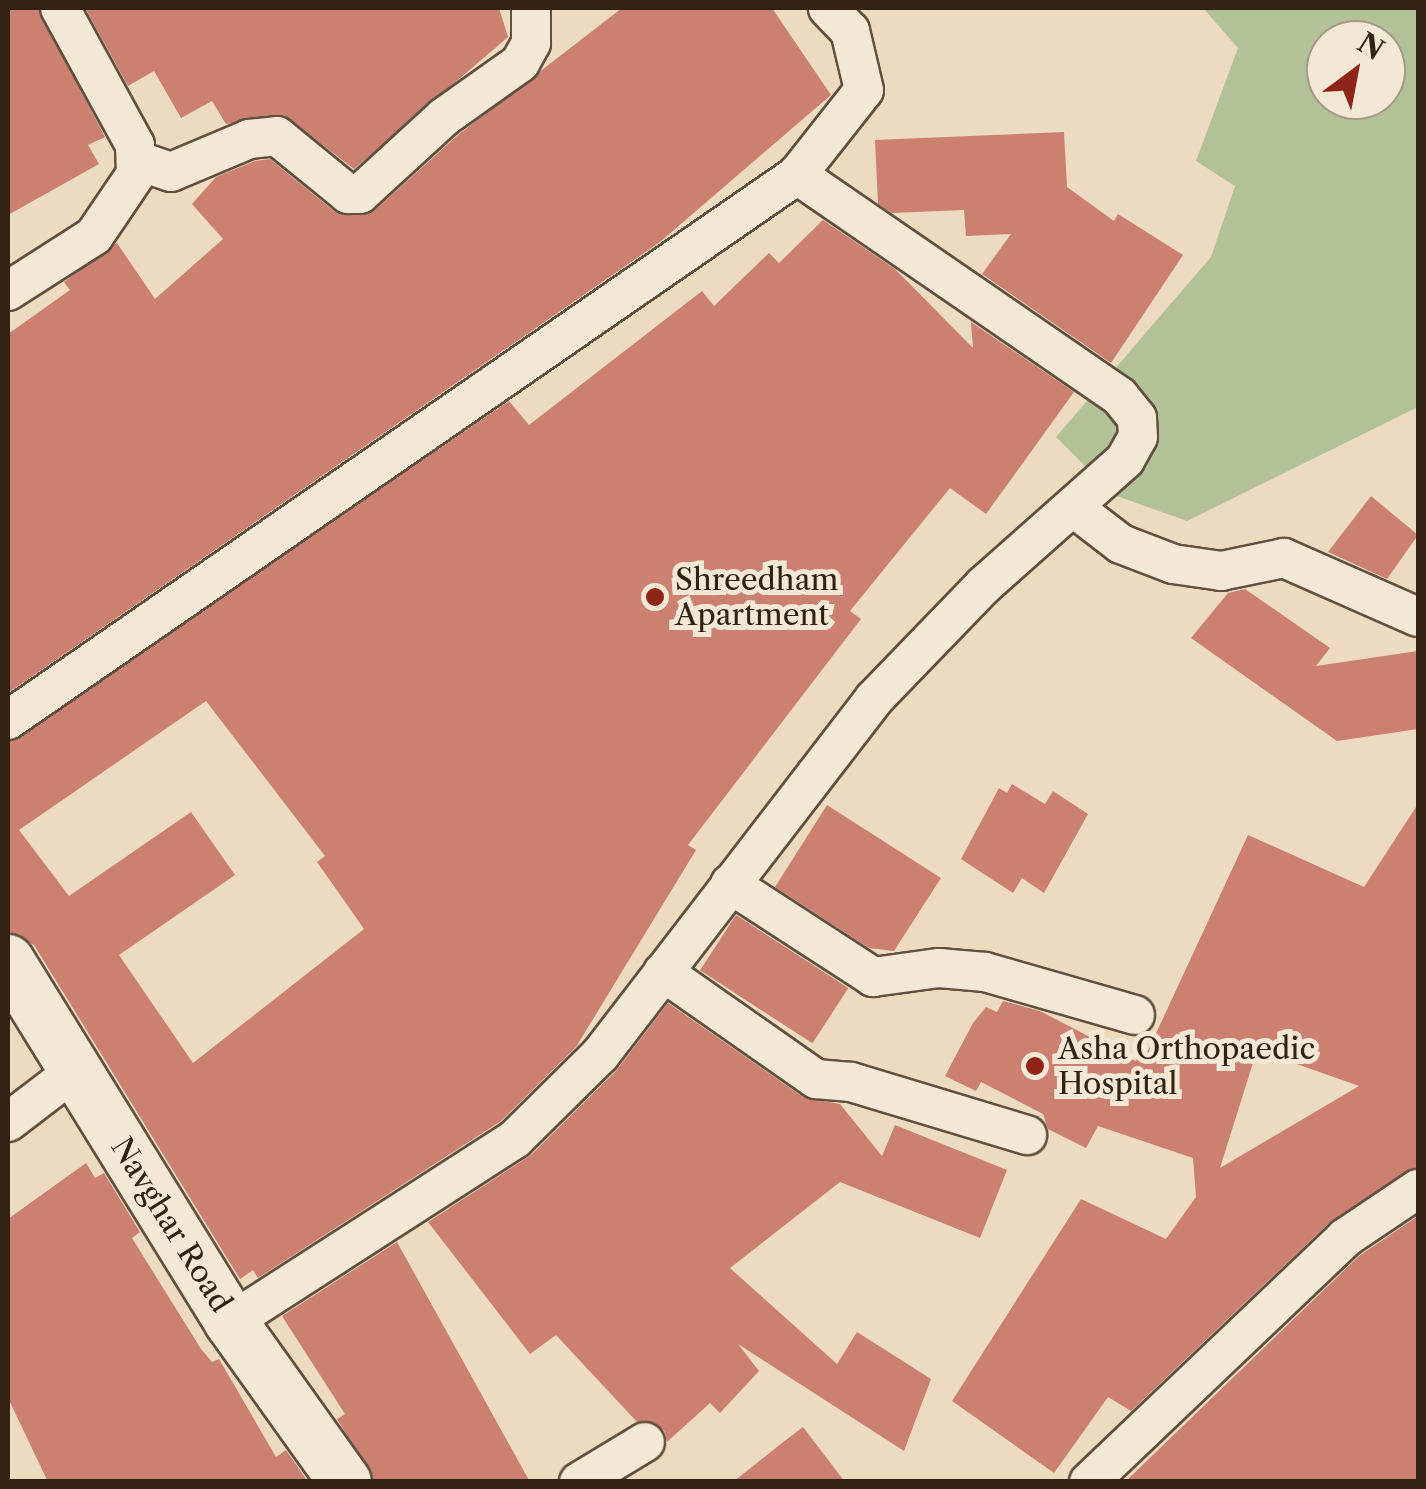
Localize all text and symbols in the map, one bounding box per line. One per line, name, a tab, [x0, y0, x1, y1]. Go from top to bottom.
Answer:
north arrow	[1306, 20, 1406, 120]
text: N	[1352, 25, 1390, 67]
place label: Shreedham Apartment	[675, 562, 838, 632]
marker: Shreedham Apartment	[644, 586, 666, 608]
place label: Asha Orthopaedic Hospital	[1058, 1031, 1316, 1102]
marker: Asha Orthopaedic Hospital	[1022, 1053, 1048, 1079]
street label: Navghar Road	[103, 1131, 239, 1319]

